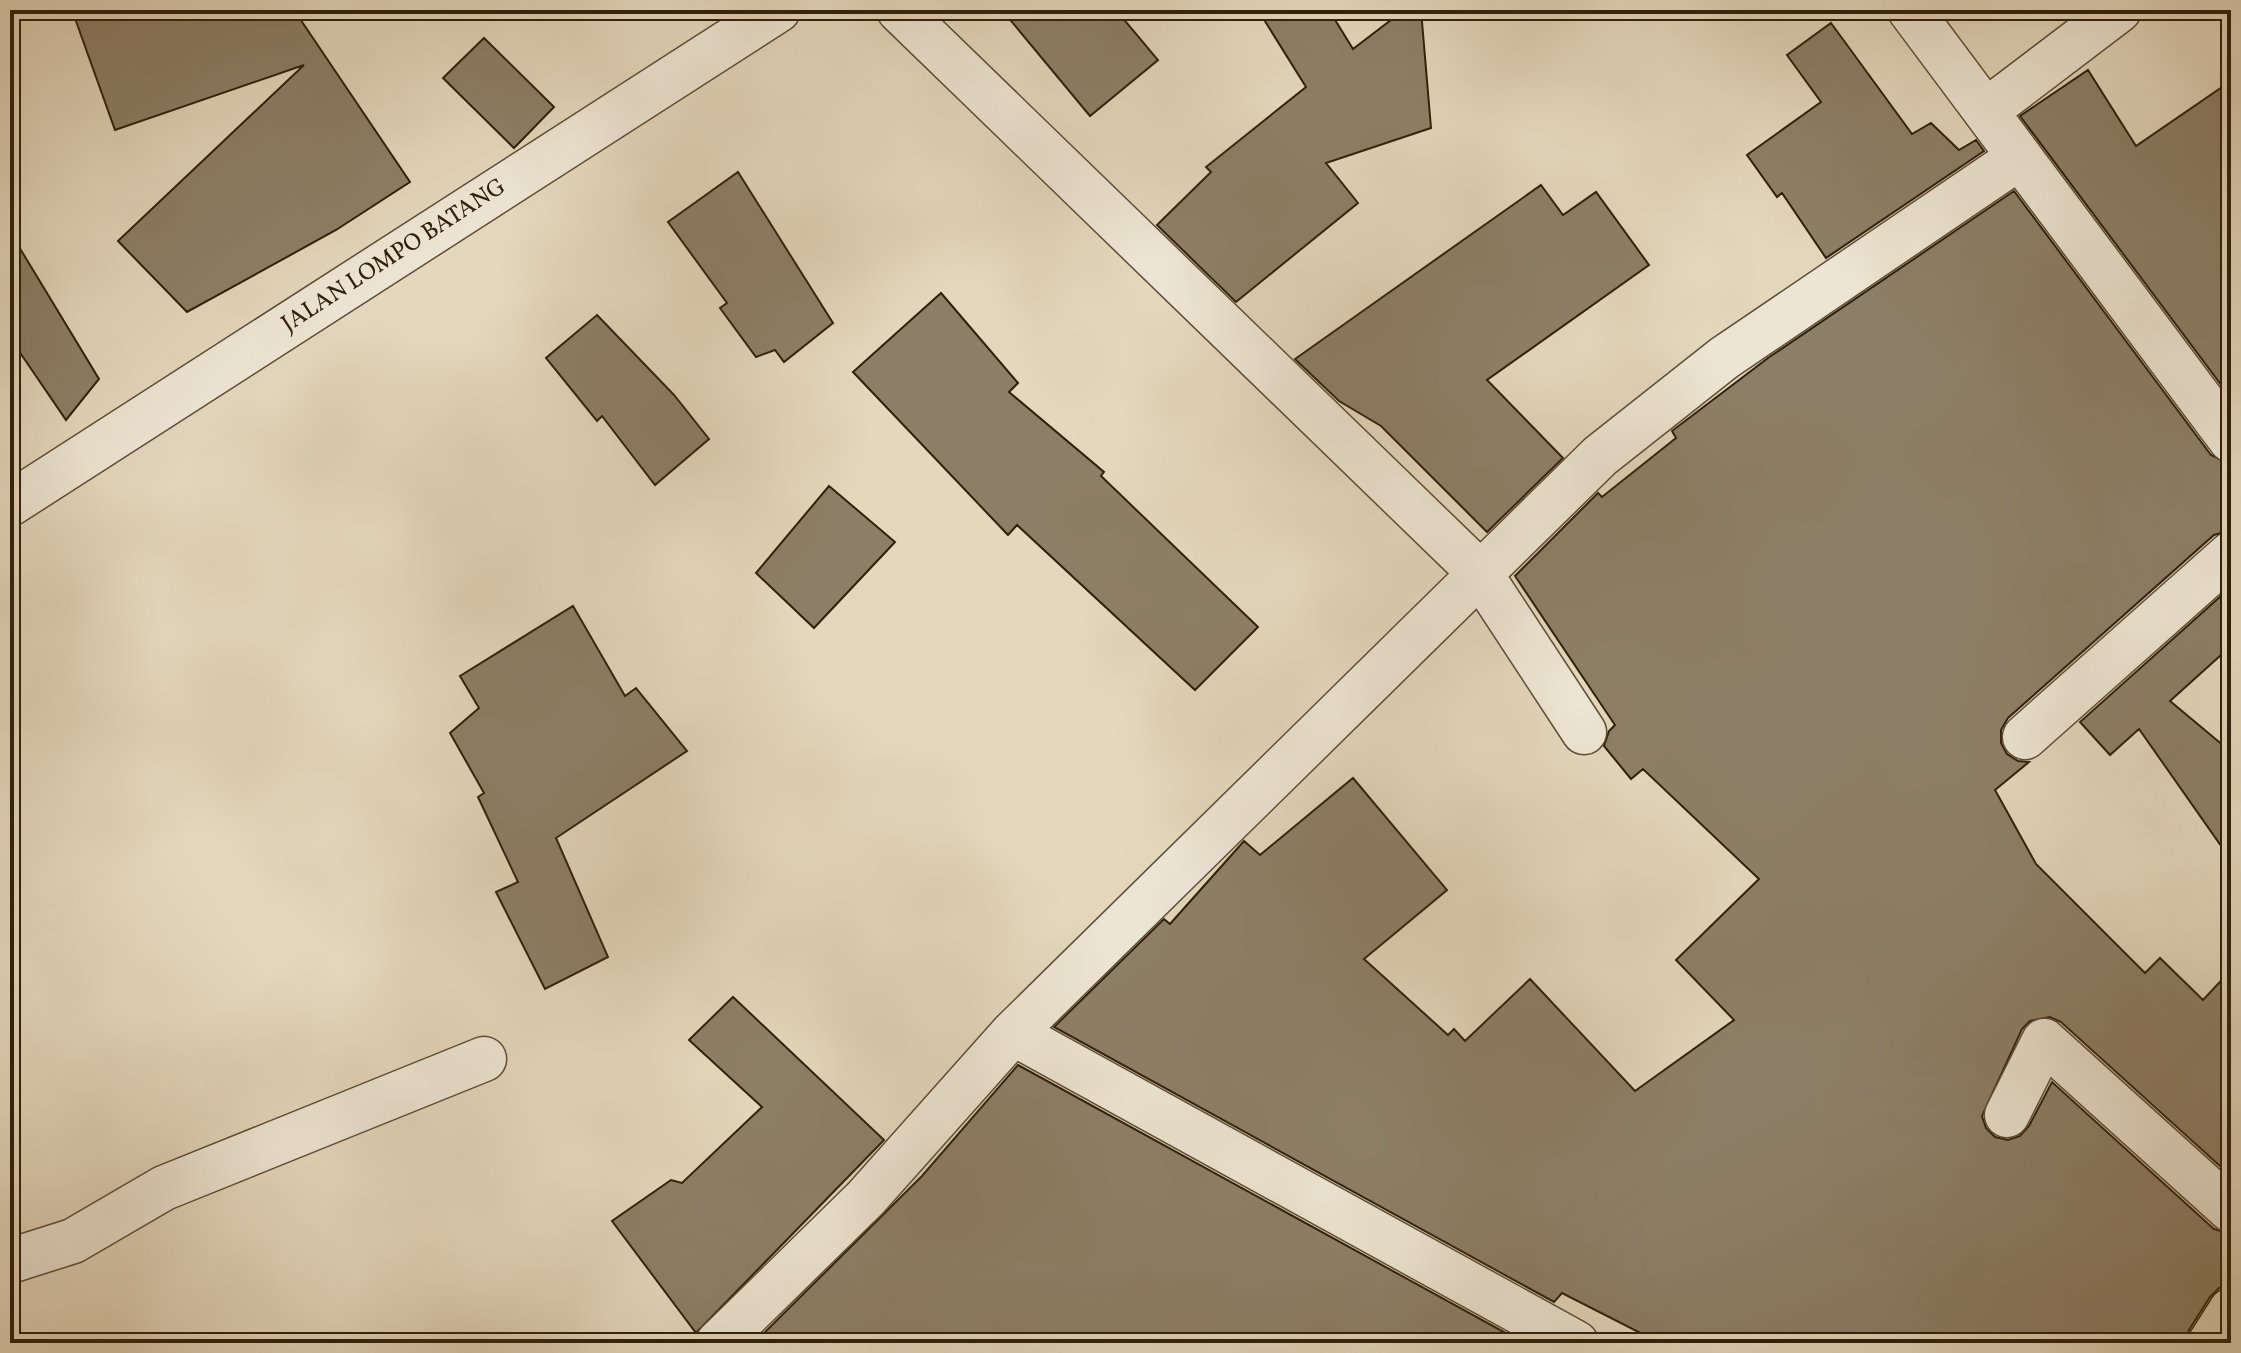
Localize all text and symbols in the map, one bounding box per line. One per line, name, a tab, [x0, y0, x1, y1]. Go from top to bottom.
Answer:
street label: JALAN LOMPO BATANG	[275, 171, 513, 341]

